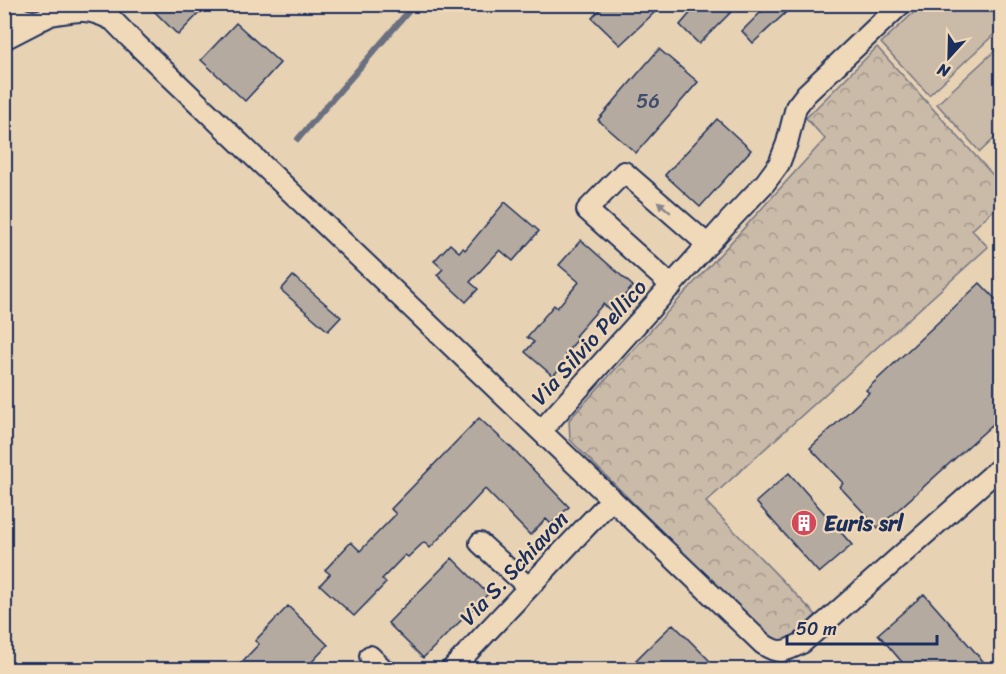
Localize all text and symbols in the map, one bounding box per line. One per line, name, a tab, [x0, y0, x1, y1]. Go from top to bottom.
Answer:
north arrow	[919, 27, 979, 87]
text: N	[932, 55, 955, 86]
house number: 56	[636, 84, 660, 119]
one-way arrow	[656, 200, 671, 214]
street label: Via Silvio Pellico	[521, 270, 657, 414]
street label: Via S. Schiavon	[450, 501, 578, 635]
place label: Euris srl	[824, 504, 905, 543]
building icon: Euris srl	[789, 508, 819, 538]
scale bar	[787, 608, 937, 646]
text: 50 m	[796, 613, 837, 645]

